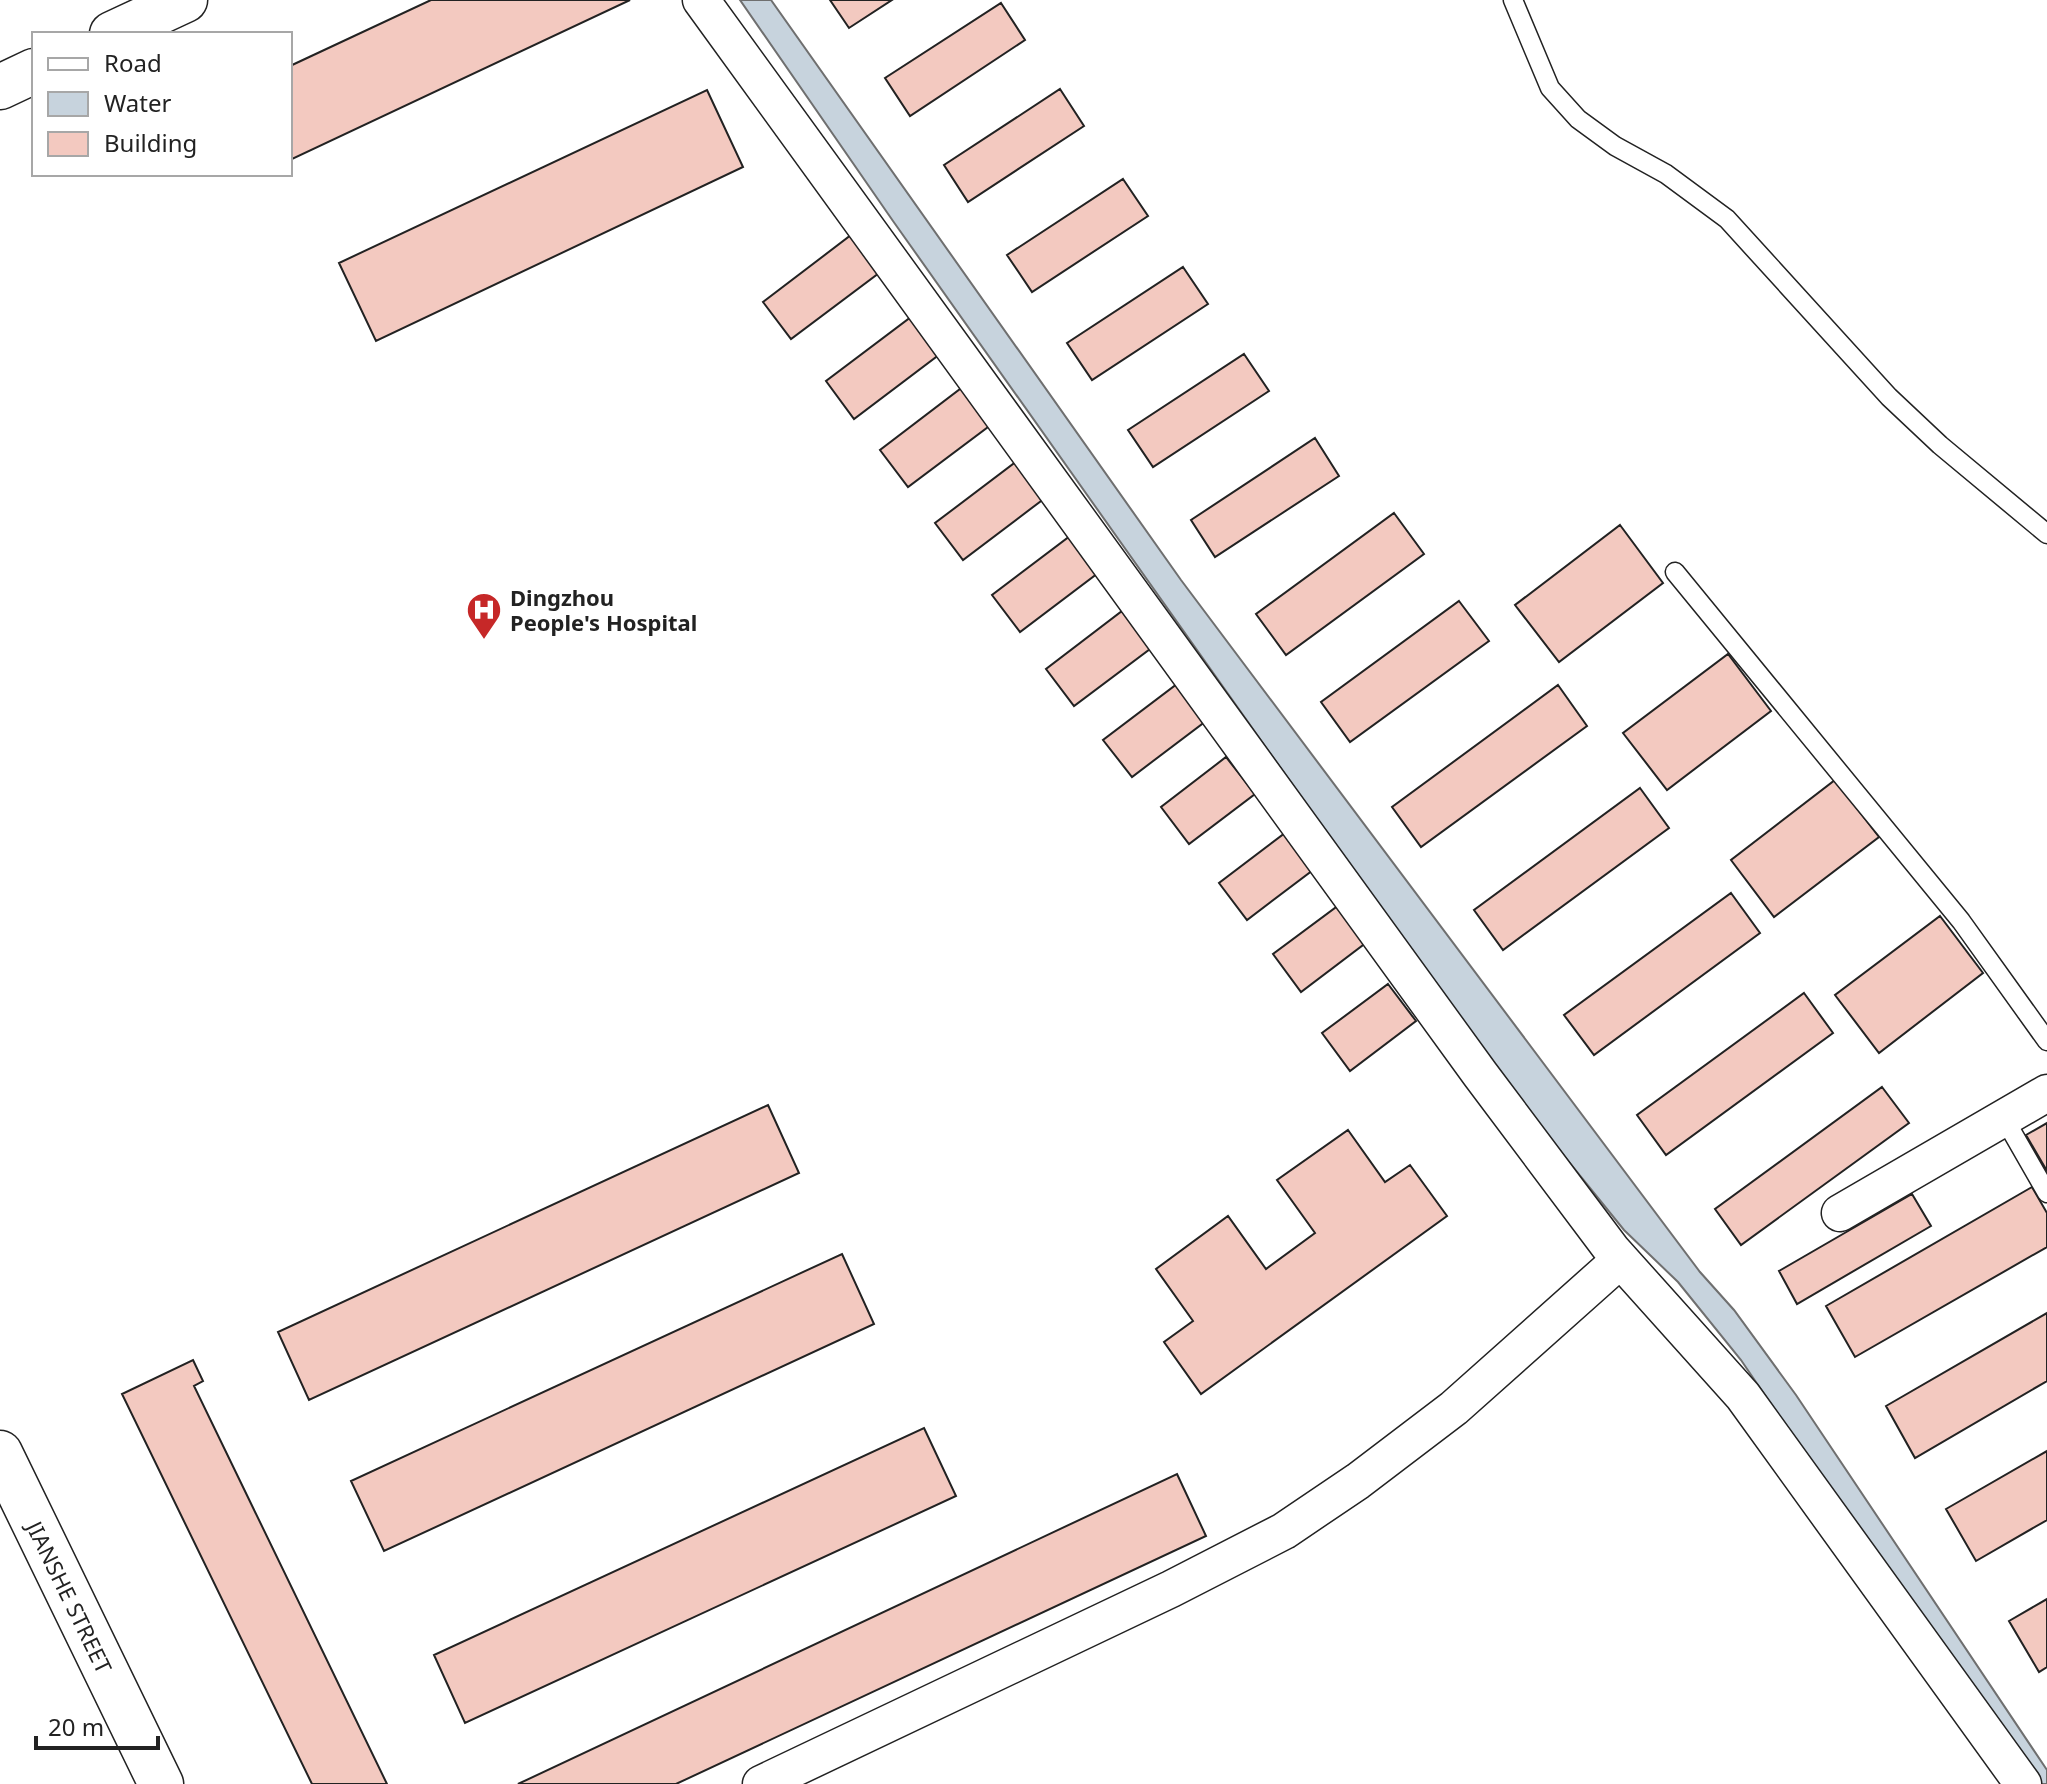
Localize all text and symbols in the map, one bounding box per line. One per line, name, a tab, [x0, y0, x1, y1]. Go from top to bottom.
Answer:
legend	[32, 32, 292, 176]
text: Road	[104, 46, 162, 79]
text: Water	[104, 86, 172, 119]
text: Building	[104, 126, 197, 159]
place label: Dingzhou People's Hospital	[510, 582, 697, 637]
hospital icon: Dingzhou People's Hospital	[465, 591, 503, 641]
street label: JIANSHE STREET	[19, 1514, 120, 1678]
scale bar	[36, 1700, 158, 1750]
text: 20 m	[48, 1710, 104, 1743]

